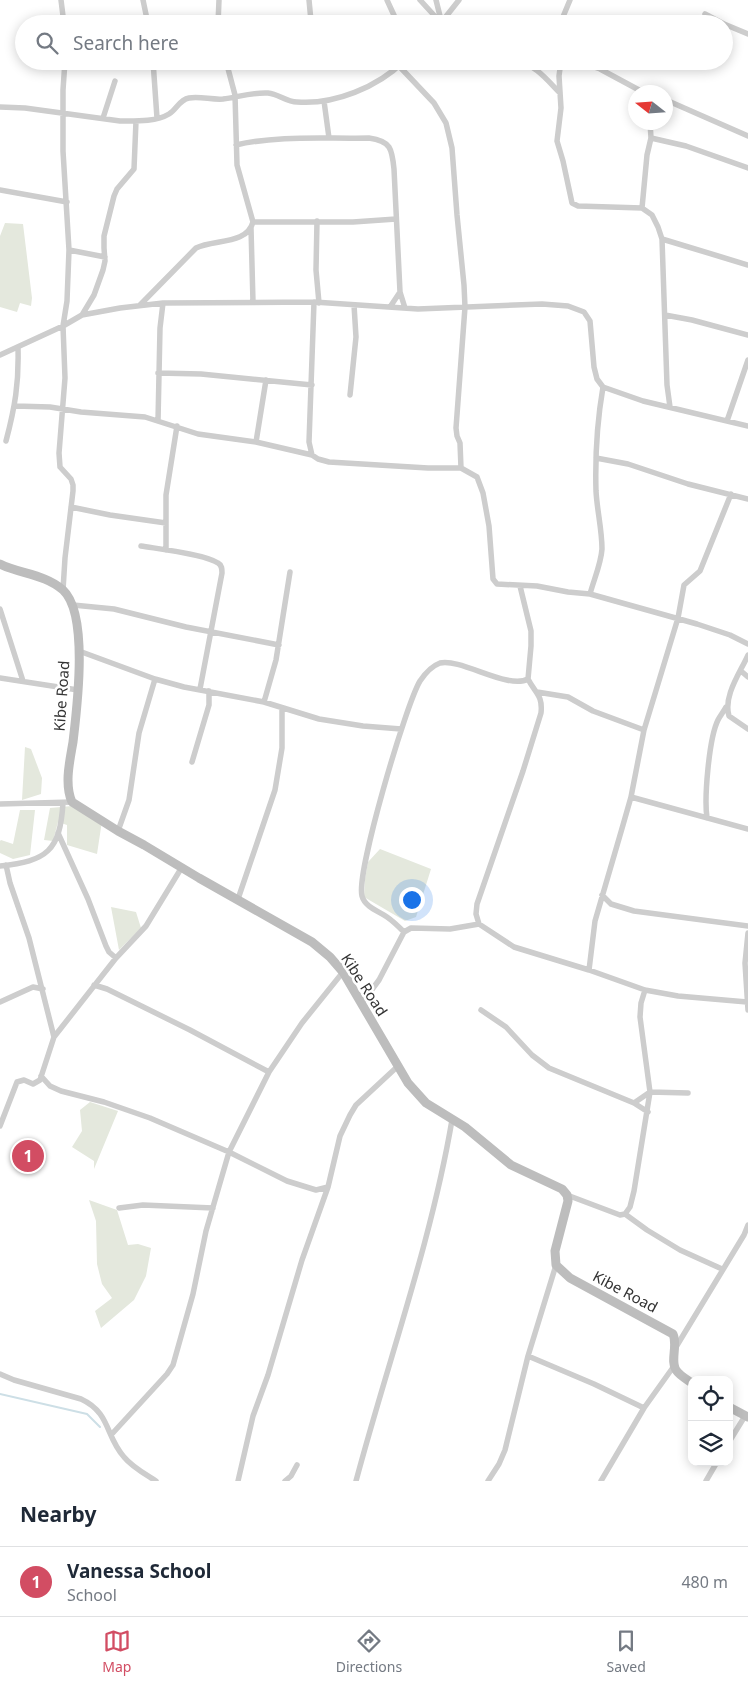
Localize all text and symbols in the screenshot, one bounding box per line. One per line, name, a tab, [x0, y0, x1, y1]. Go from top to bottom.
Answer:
search box	[15, 15, 733, 70]
icon: search	[33, 29, 61, 57]
text: Search here	[73, 30, 179, 56]
north arrow	[628, 85, 673, 130]
street label: Kibe Road	[49, 660, 73, 732]
your location	[399, 887, 425, 913]
street label: Kibe Road	[337, 949, 393, 1020]
pin: 1	[12, 1137, 44, 1175]
street label: Kibe Road	[590, 1266, 661, 1317]
map controls	[688, 1376, 733, 1466]
button: locate	[688, 1376, 733, 1421]
button: layers	[688, 1421, 733, 1466]
text: Nearby	[20, 1500, 96, 1528]
text: Vanessa School	[67, 1558, 211, 1584]
text: 1	[31, 1571, 41, 1593]
text: 480 m	[681, 1571, 728, 1593]
text: School	[67, 1584, 117, 1606]
tab: Map	[102, 1627, 131, 1676]
tab: Directions	[336, 1627, 402, 1676]
tab: Saved	[607, 1627, 646, 1676]

